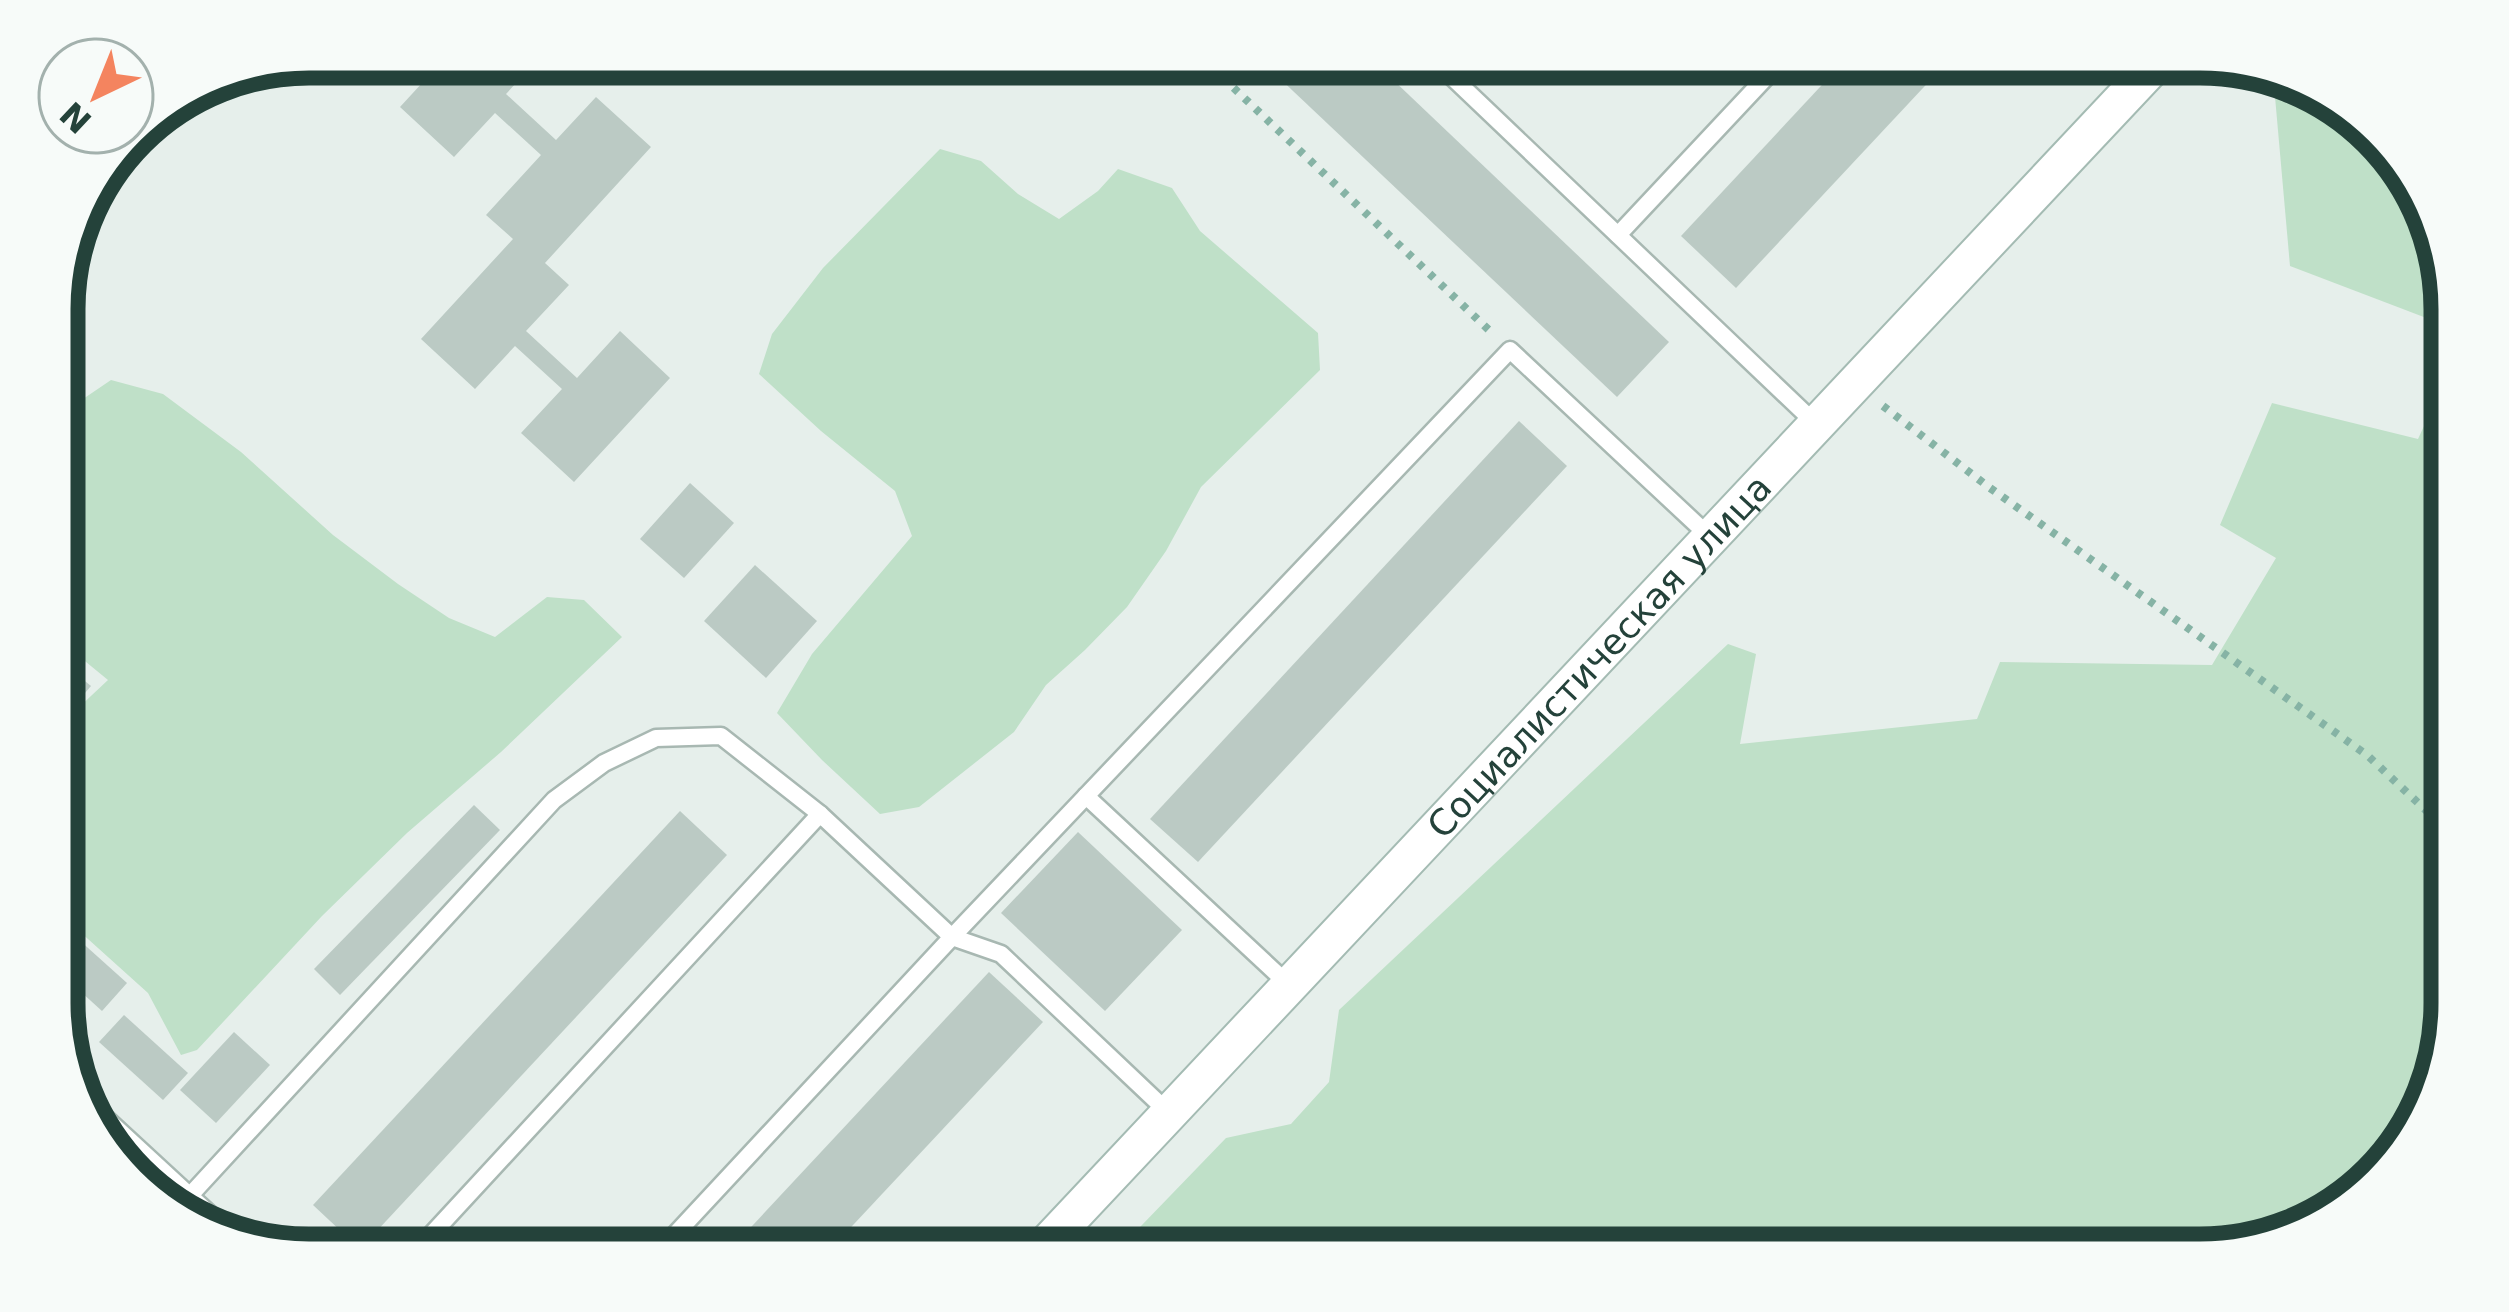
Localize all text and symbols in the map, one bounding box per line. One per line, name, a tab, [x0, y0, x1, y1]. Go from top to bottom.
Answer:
north arrow	[36, 36, 156, 156]
text: N	[52, 94, 99, 141]
street label: Социалистическая улица	[1419, 466, 1779, 846]

